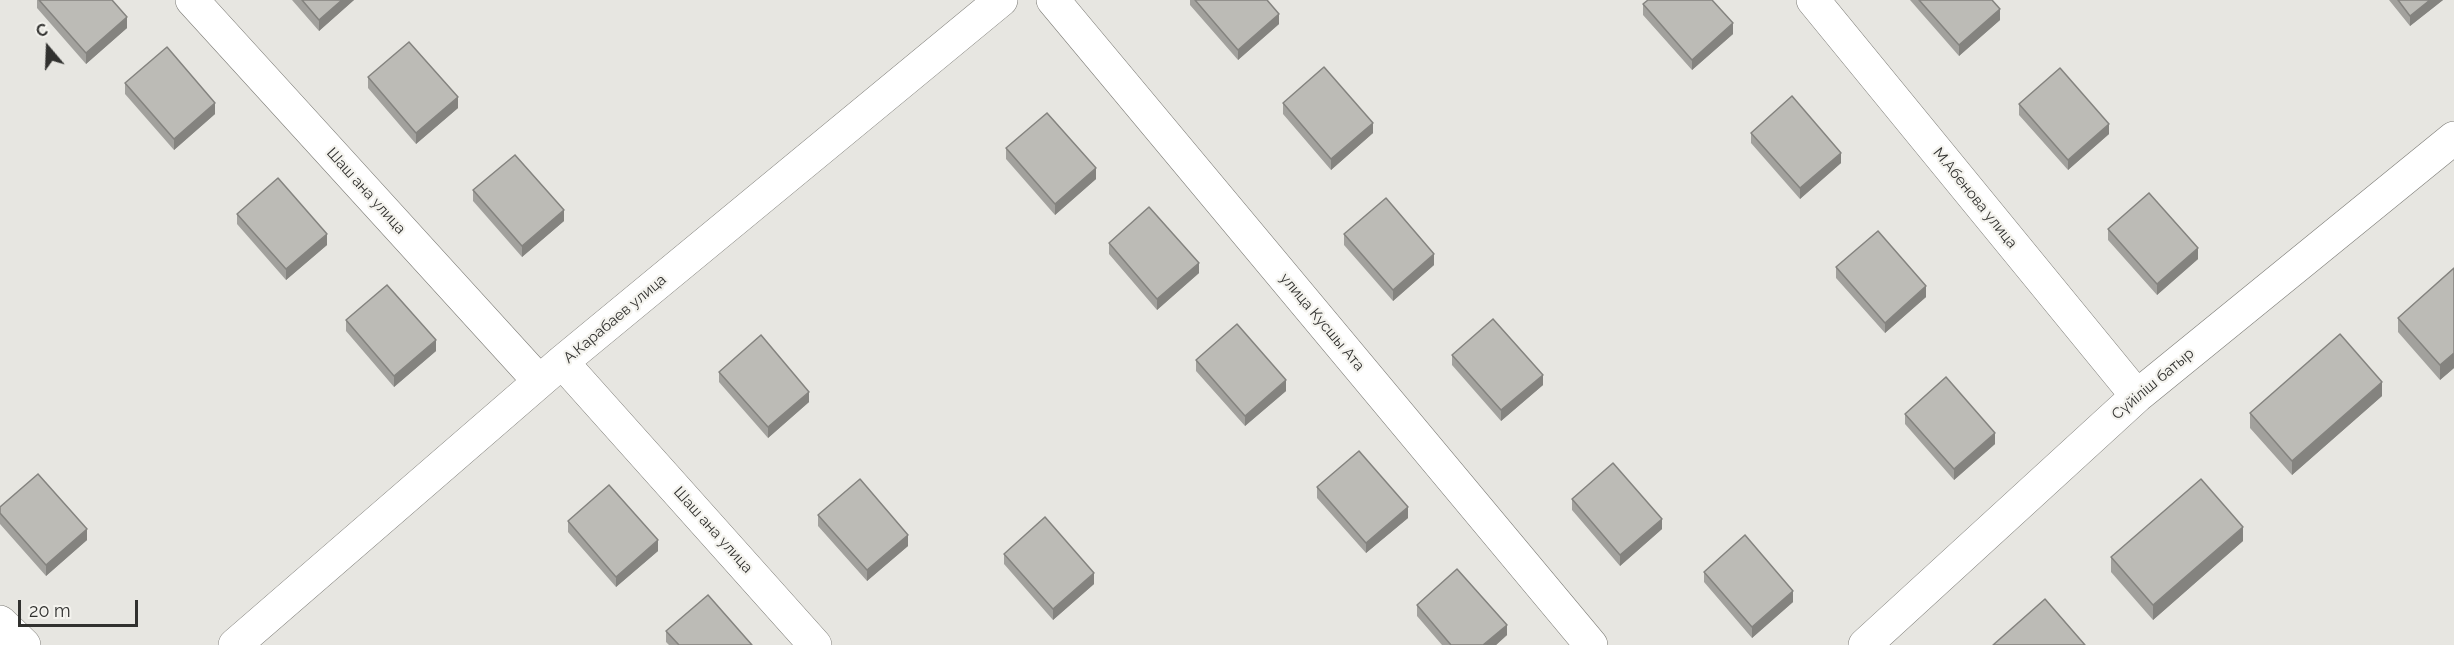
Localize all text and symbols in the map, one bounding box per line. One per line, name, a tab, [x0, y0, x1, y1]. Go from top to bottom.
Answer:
north arrow	[18, 18, 78, 78]
text: С	[34, 20, 50, 41]
street label: Шаш ана улица	[323, 144, 409, 238]
street label: М.Абенова улица	[1929, 144, 2021, 252]
street label: улица Кусшы Ата	[1276, 269, 1368, 375]
street label: А.Карабаев улица	[560, 271, 670, 367]
street label: Сүйіліш батыр	[2108, 344, 2198, 424]
street label: Шаш ана улица	[670, 483, 756, 577]
scale bar	[21, 588, 141, 626]
text: 20 m	[29, 600, 71, 621]

